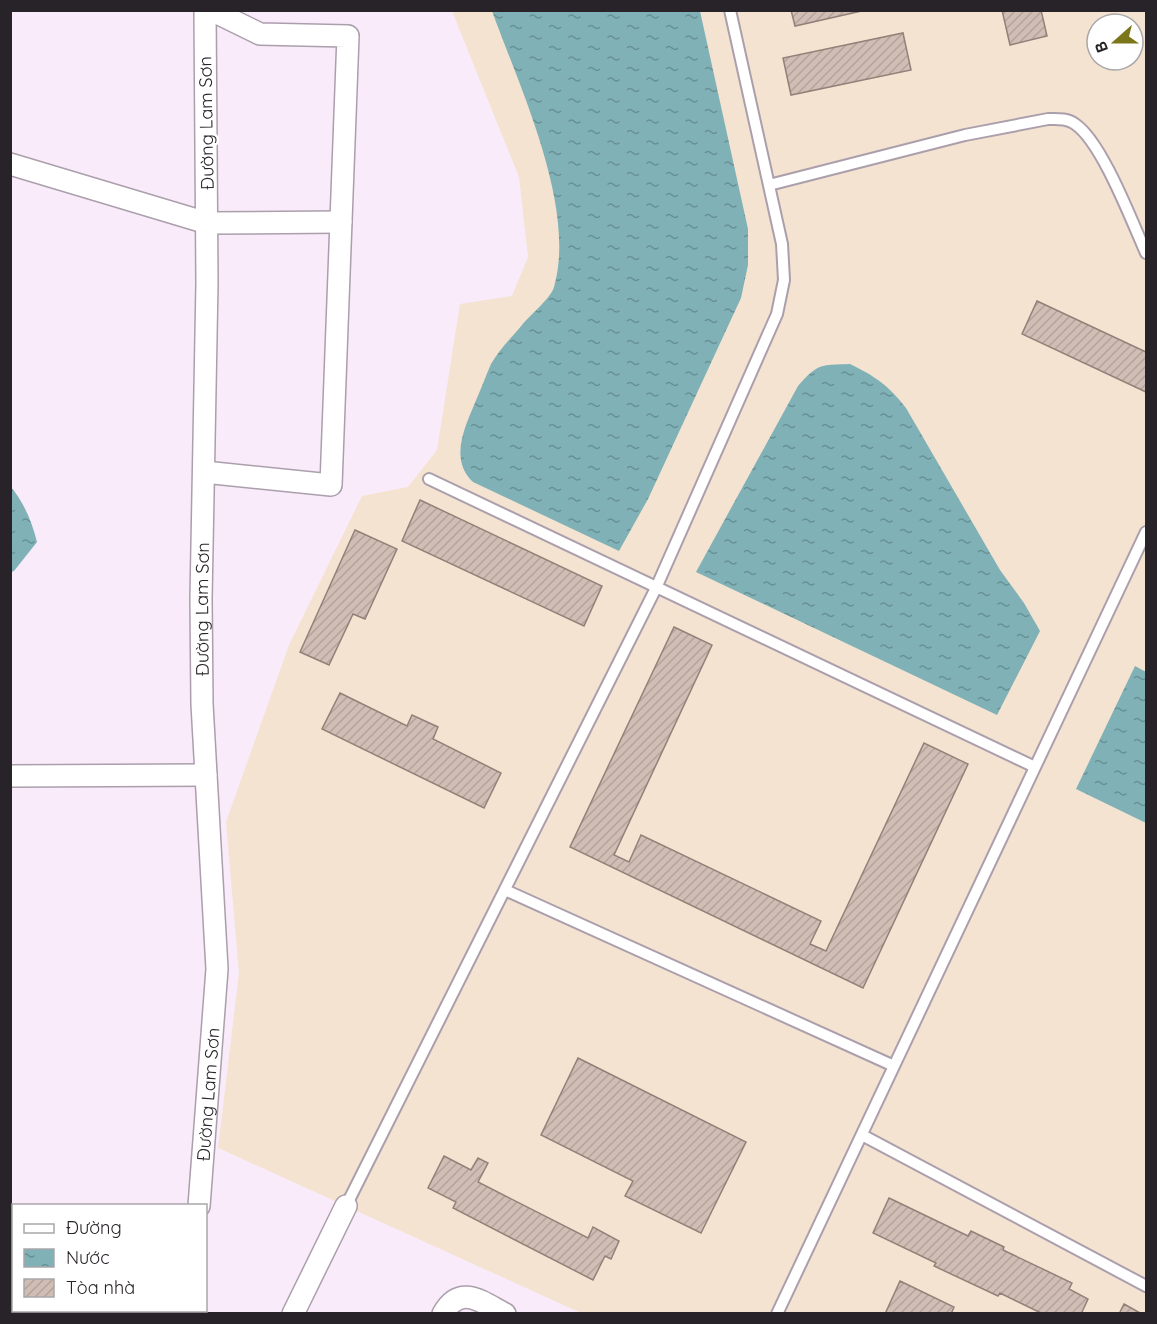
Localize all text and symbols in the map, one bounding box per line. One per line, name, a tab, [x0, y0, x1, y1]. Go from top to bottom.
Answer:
north arrow	[1085, 12, 1145, 72]
text: B	[1090, 39, 1112, 56]
street label: Đường Lam Sơn	[193, 56, 219, 190]
street label: Đường Lam Sơn	[189, 542, 214, 676]
street label: Đường Lam Sơn	[191, 1027, 224, 1162]
legend	[12, 1204, 207, 1312]
text: Đường	[66, 1216, 122, 1239]
text: Nước	[66, 1246, 110, 1269]
text: Tòa nhà	[66, 1276, 135, 1299]

